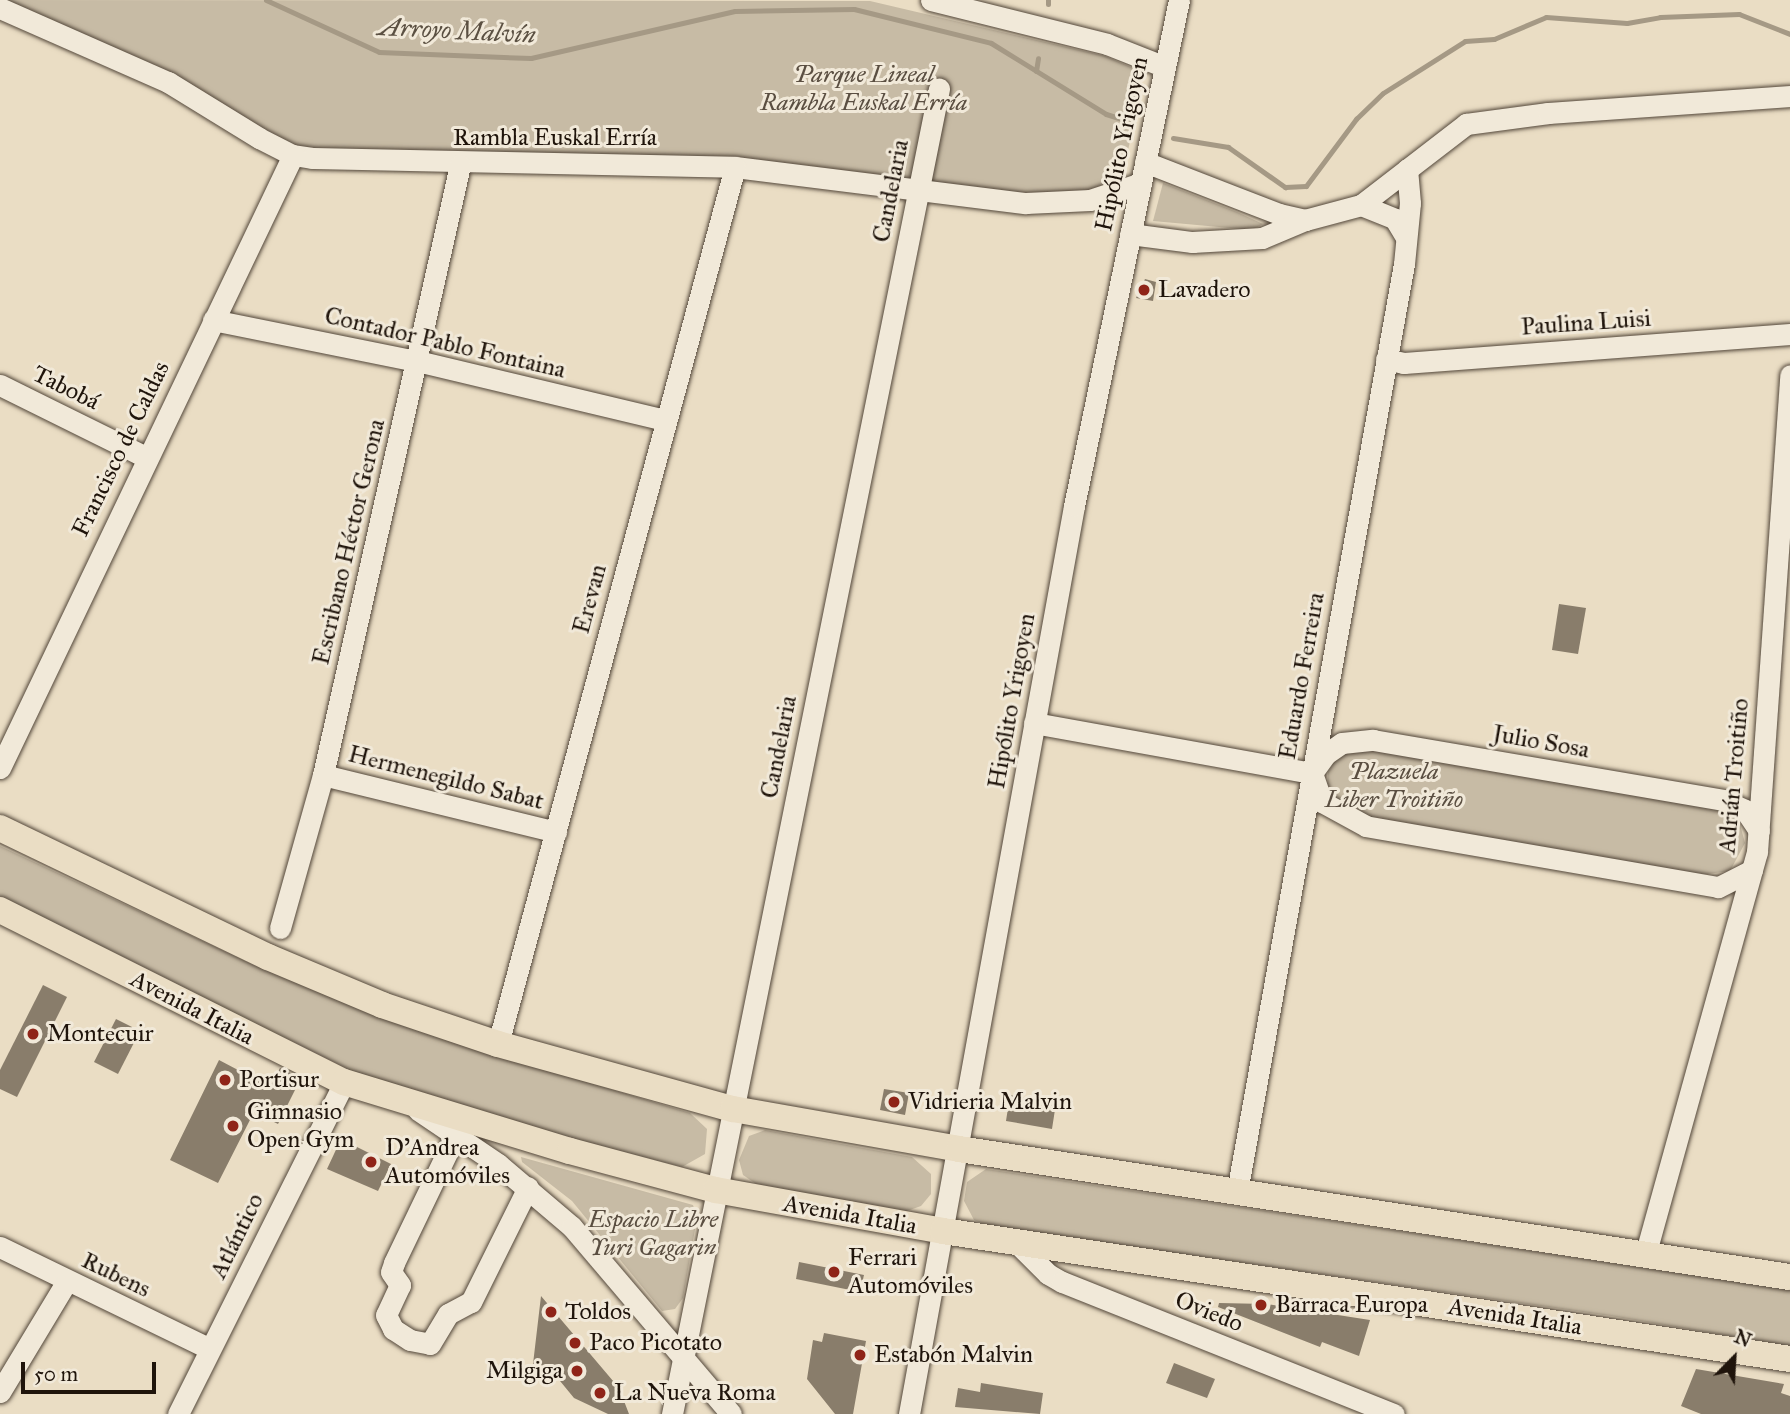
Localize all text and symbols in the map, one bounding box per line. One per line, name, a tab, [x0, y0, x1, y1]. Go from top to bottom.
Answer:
water label: Arroyo Malvín	[377, 11, 537, 51]
street label: Hipólito Yrigoyen	[1089, 54, 1155, 234]
park label: Parque Lineal Rambla Euskal Erría	[761, 61, 967, 117]
street label: Rambla Euskal Erría	[453, 124, 657, 152]
street label: Candelaria	[867, 137, 915, 245]
place label: Lavadero	[1158, 276, 1250, 304]
marker: Lavadero	[1136, 282, 1152, 298]
street label: Contador Pablo Fontaina	[322, 301, 568, 385]
street label: Paulina Luisi	[1520, 304, 1652, 342]
street label: Francisco de Caldas	[66, 357, 176, 541]
street label: Tabobá	[28, 360, 104, 416]
street label: Escribano Héctor Gerona	[307, 416, 391, 668]
street label: Erevan	[567, 561, 613, 637]
street label: Eduardo Ferreira	[1273, 590, 1331, 762]
street label: Hipólito Yrigoyen	[982, 611, 1042, 791]
street label: Candelaria	[755, 693, 803, 801]
street label: Adrián Troitiño	[1713, 697, 1755, 855]
street label: Julio Sosa	[1491, 719, 1591, 765]
street label: Hermenegildo Sabat	[345, 740, 547, 816]
park label: Plazuela Liber Troitiño	[1325, 758, 1463, 814]
street label: Avenida Italia	[125, 965, 259, 1051]
place label: Montecuir	[47, 1020, 154, 1048]
marker: Montecuir	[25, 1026, 41, 1042]
place label: Portisur	[239, 1066, 319, 1094]
marker: Portisur	[217, 1072, 233, 1088]
place label: Vidrieria Malvin	[908, 1088, 1072, 1116]
marker: Vidrieria Malvin	[886, 1094, 902, 1110]
place label: Gimnasio Open Gym	[247, 1098, 354, 1154]
marker: Gimnasio Open Gym	[225, 1118, 241, 1134]
place label: D'Andrea Automóviles	[385, 1134, 510, 1190]
marker: D'Andrea Automóviles	[363, 1154, 379, 1170]
street label: Atlántico	[204, 1189, 270, 1283]
street label: Avenida Italia	[781, 1189, 919, 1241]
park label: Espacio Libre Yuri Gagarin	[588, 1206, 718, 1262]
place label: Ferrari Automóviles	[848, 1244, 973, 1300]
street label: Rubens	[77, 1246, 155, 1304]
marker: Ferrari Automóviles	[826, 1264, 842, 1280]
street label: Oviedo	[1171, 1285, 1247, 1339]
place label: Barraca Europa	[1275, 1291, 1428, 1319]
street label: Avenida Italia	[1446, 1292, 1584, 1342]
marker: Barraca Europa	[1253, 1297, 1269, 1313]
place label: Toldos	[565, 1298, 631, 1326]
marker: Toldos	[543, 1304, 559, 1320]
north arrow	[1699, 1323, 1769, 1393]
text: N	[1731, 1325, 1755, 1352]
place label: Paco Picotato	[589, 1329, 722, 1357]
marker: Paco Picotato	[567, 1335, 583, 1351]
place label: Estabón Malvin	[874, 1341, 1033, 1369]
marker: Estabón Malvin	[852, 1347, 868, 1363]
scale bar	[24, 1348, 159, 1392]
place label: Milgiga	[486, 1357, 563, 1385]
text: 50 m	[34, 1361, 78, 1387]
marker: Milgiga	[569, 1363, 585, 1379]
place label: La Nueva Roma	[614, 1379, 776, 1407]
marker: La Nueva Roma	[592, 1385, 608, 1401]

